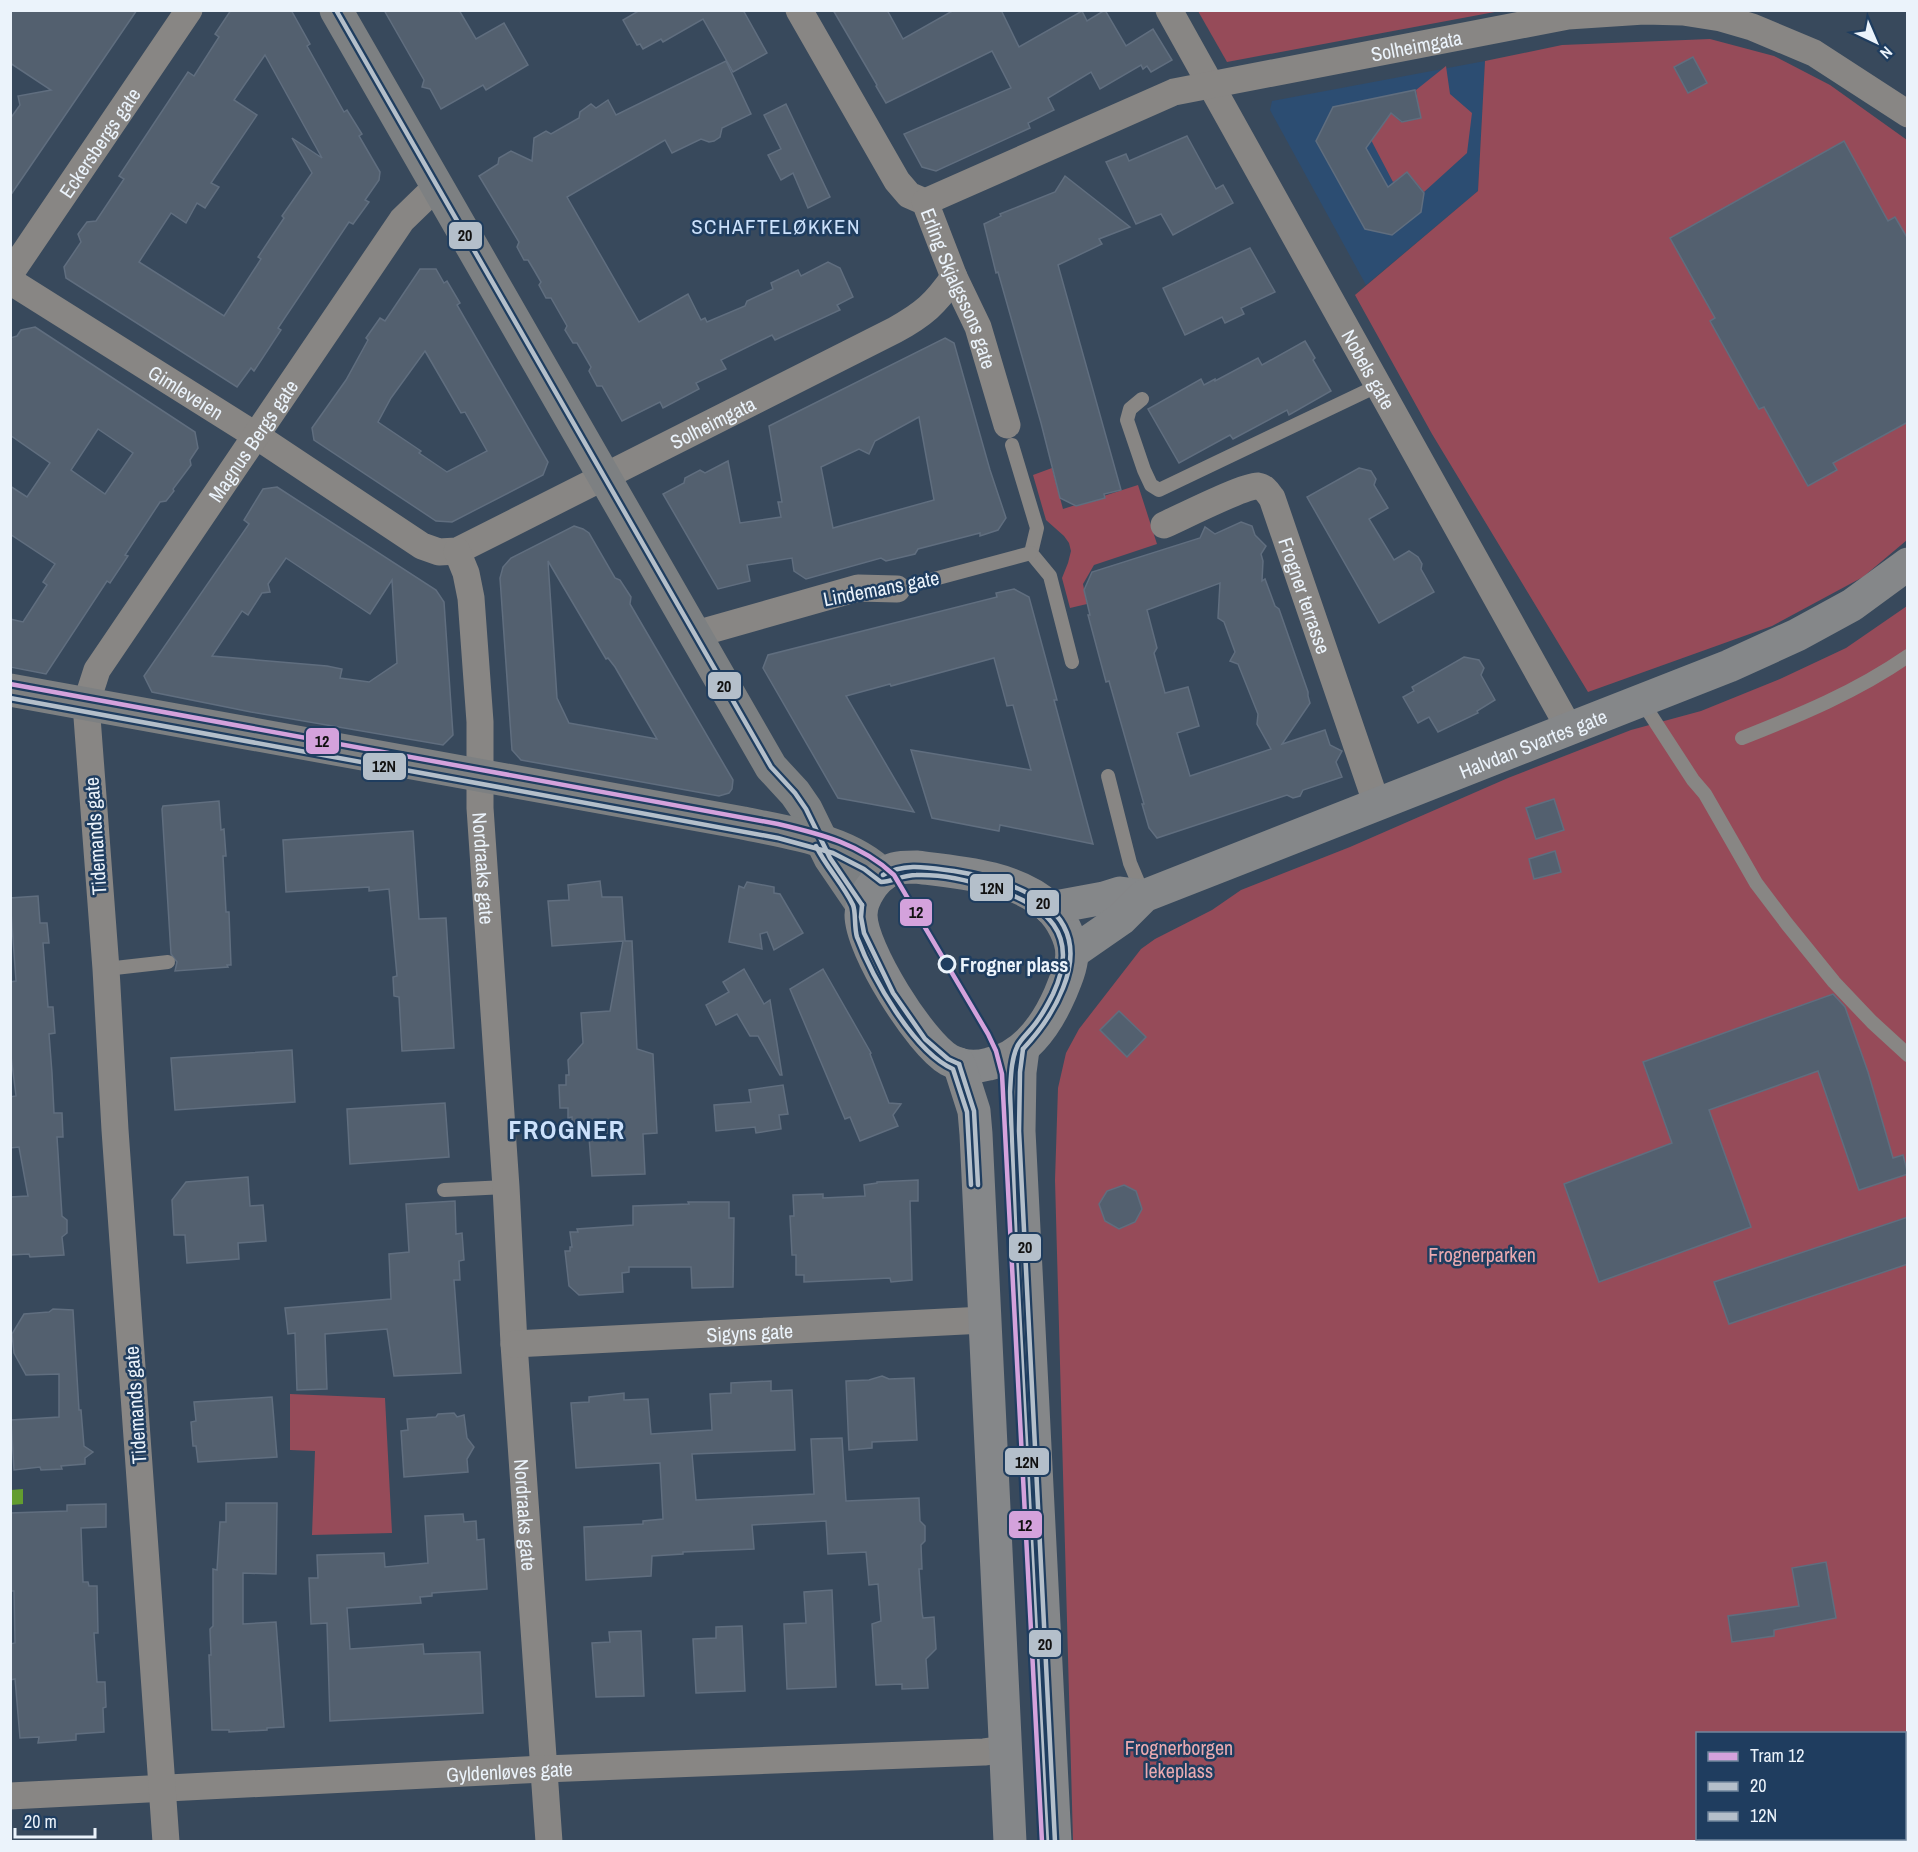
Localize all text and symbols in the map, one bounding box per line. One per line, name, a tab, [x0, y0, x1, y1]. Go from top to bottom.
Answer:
north arrow	[1846, 12, 1906, 72]
street label: Solheimgata	[1369, 23, 1464, 67]
text: N	[1875, 42, 1897, 64]
street label: Eckersbergs gate	[52, 82, 146, 203]
street label: Erling Skjalgssons gate	[915, 204, 1003, 372]
district label: SCHAFTELØKKEN	[691, 212, 861, 241]
line badge: 20	[448, 221, 483, 250]
text: 20	[458, 224, 472, 246]
street label: Nobels gate	[1336, 324, 1402, 414]
street label: Gimleveien	[143, 358, 229, 425]
street label: Magnus Bergs gate	[202, 374, 304, 507]
street label: Solheimgata	[665, 389, 760, 455]
street label: Frogner terrasse	[1273, 534, 1338, 657]
street label: Lindemans gate	[821, 564, 941, 612]
line badge: 20	[707, 671, 742, 700]
text: 20	[717, 675, 731, 697]
street label: Halvdan Svartes gate	[1455, 702, 1611, 784]
line badge: 12	[305, 727, 340, 755]
text: 12	[315, 730, 329, 752]
line badge: 12N	[362, 752, 407, 781]
text: 12N	[372, 755, 396, 777]
street label: Tidemands gate	[77, 776, 113, 896]
street label: Nordraaks gate	[467, 811, 501, 925]
line badge: 12N	[969, 873, 1014, 902]
text: 12N	[980, 877, 1004, 899]
line badge: 20	[1026, 889, 1060, 917]
text: 20	[1036, 892, 1050, 914]
line badge: 12	[899, 898, 933, 927]
text: 12	[909, 901, 923, 923]
place label: Frogner plass	[960, 951, 1068, 978]
marker: Frogner plass	[938, 955, 956, 973]
district label: FROGNER	[508, 1112, 626, 1147]
line badge: 20	[1008, 1233, 1042, 1262]
text: 20	[1018, 1236, 1032, 1258]
park label: Frognerparken	[1428, 1241, 1536, 1268]
street label: Sigyns gate	[706, 1316, 794, 1348]
street label: Tidemands gate	[117, 1345, 153, 1465]
line badge: 12N	[1004, 1447, 1050, 1476]
text: 12N	[1015, 1451, 1039, 1473]
street label: Nordraaks gate	[509, 1458, 543, 1572]
line badge: 12	[1008, 1510, 1043, 1539]
text: 12	[1018, 1514, 1032, 1536]
line badge: 20	[1028, 1629, 1062, 1658]
text: 20	[1038, 1633, 1052, 1655]
legend	[1696, 1732, 1906, 1840]
park label: Frognerborgen lekeplass	[1125, 1734, 1233, 1784]
text: Tram 12	[1750, 1743, 1804, 1768]
street label: Gyldenløves gate	[445, 1754, 573, 1787]
text: 20	[1750, 1773, 1766, 1798]
scale bar	[15, 1801, 94, 1839]
text: 12N	[1750, 1803, 1777, 1828]
text: 20 m	[24, 1809, 57, 1834]

